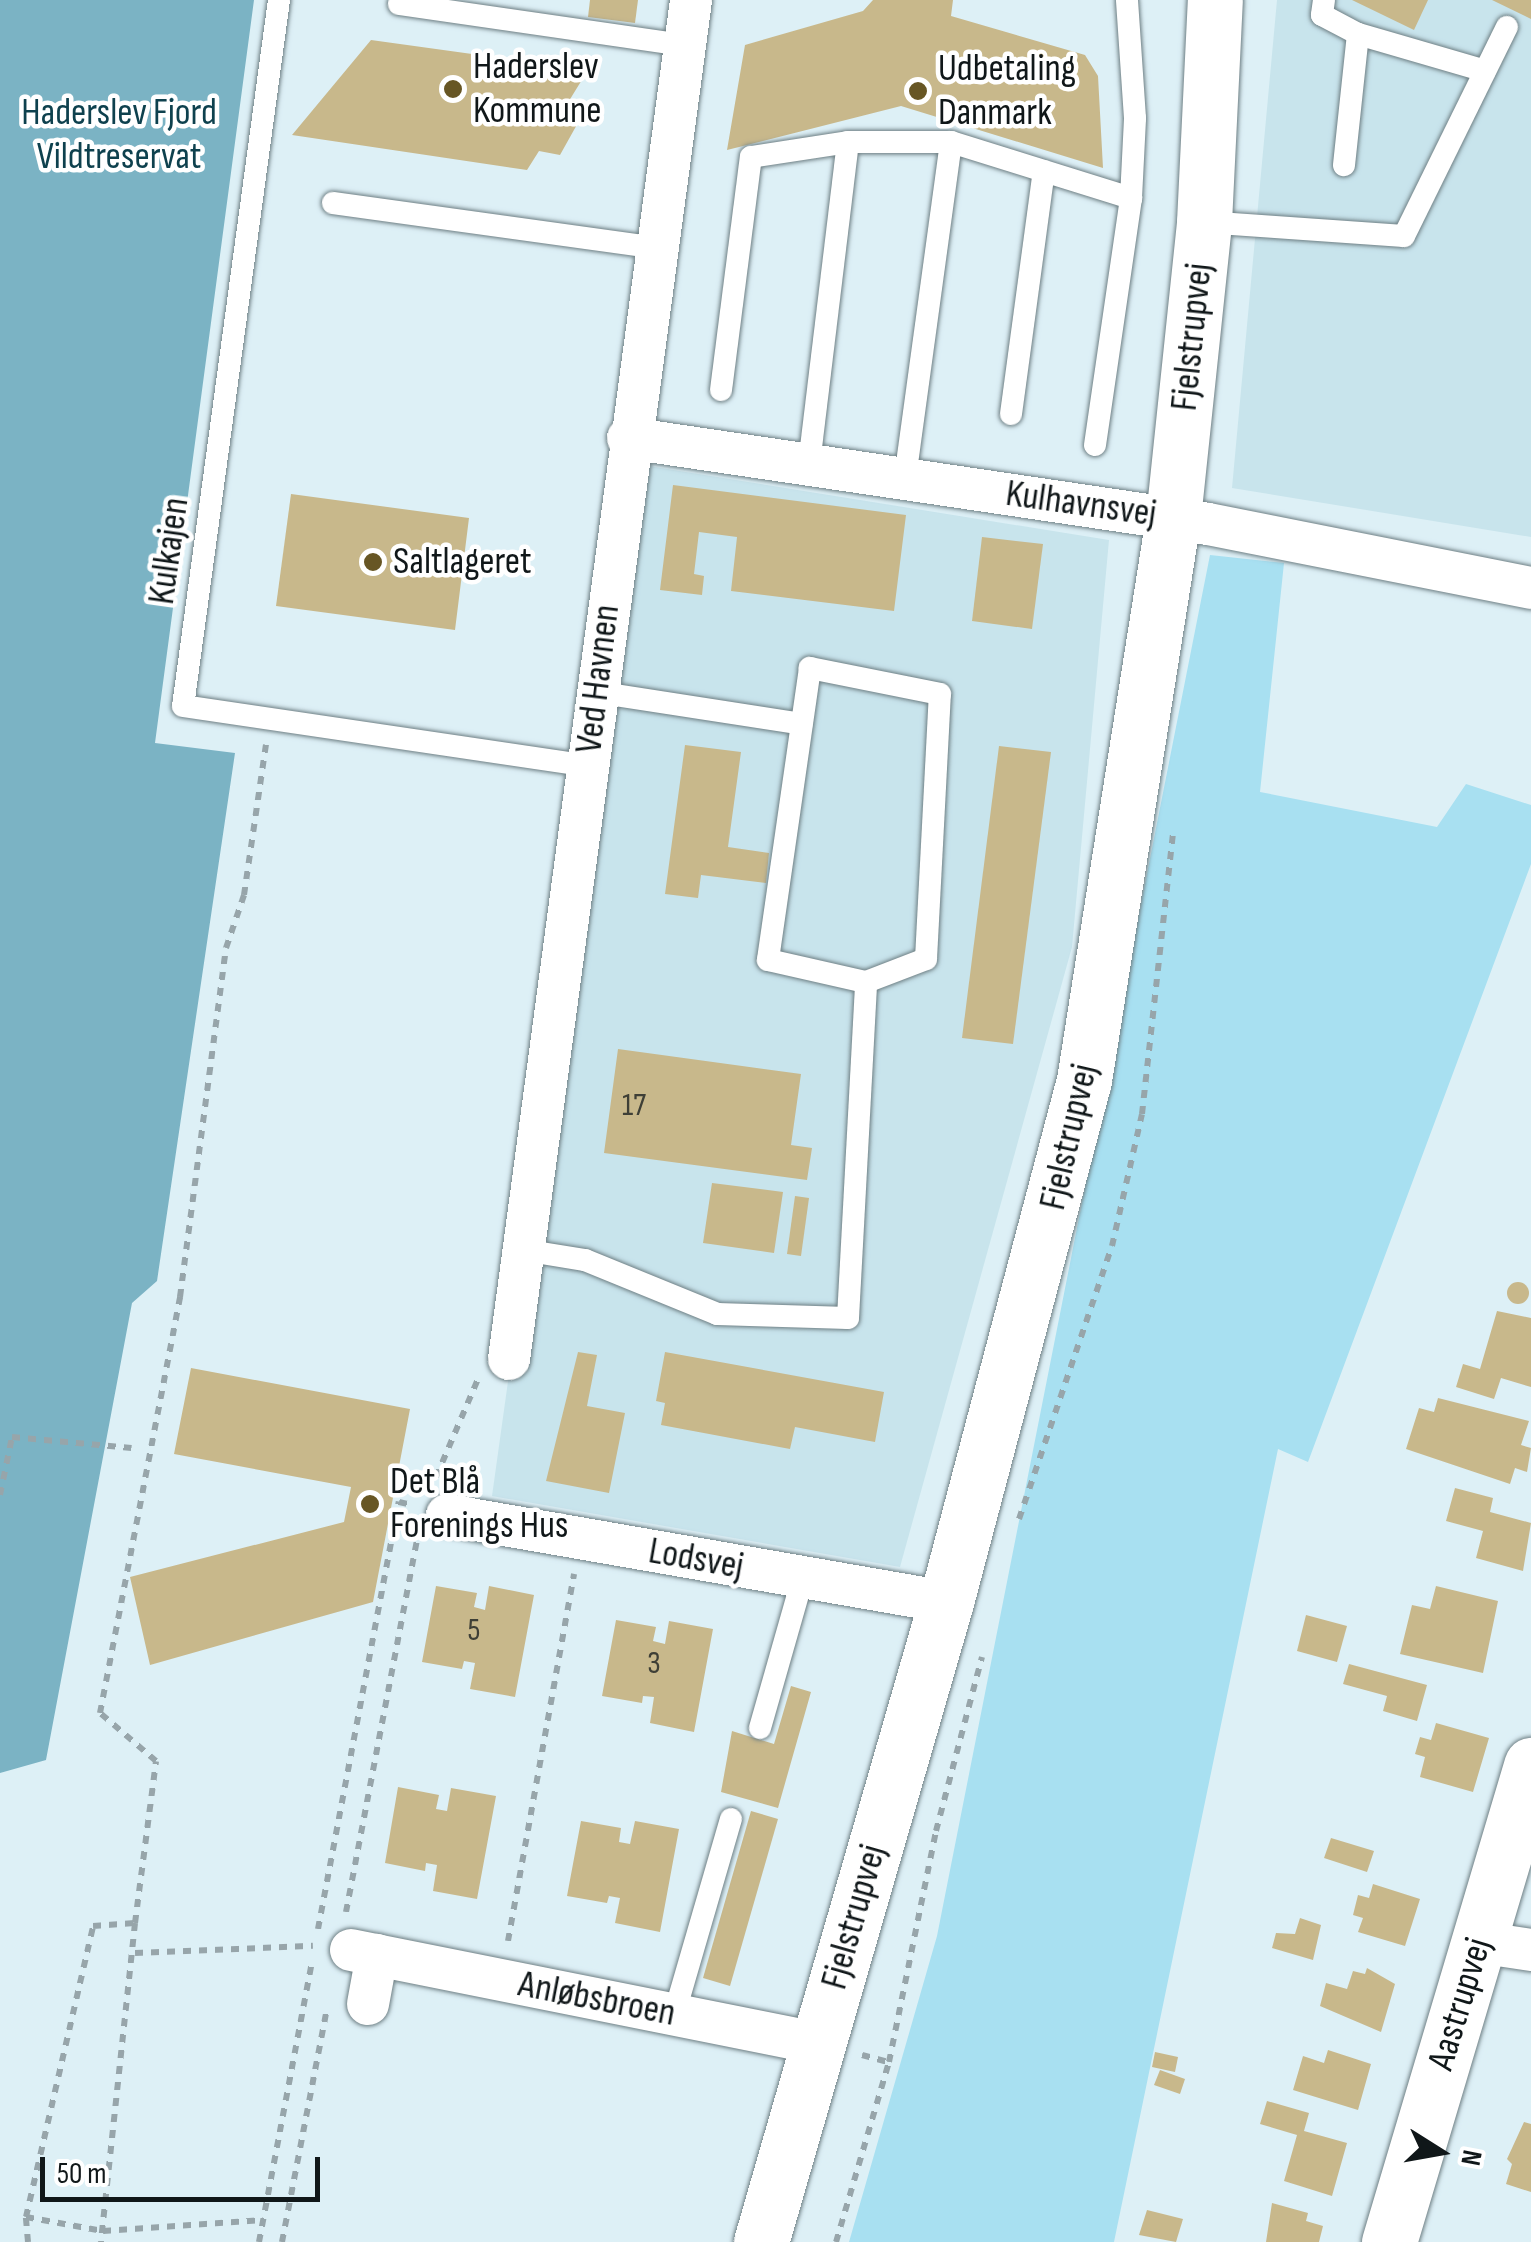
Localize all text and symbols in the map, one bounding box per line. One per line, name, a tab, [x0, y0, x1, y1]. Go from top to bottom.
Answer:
place label: Haderslev Kommune	[473, 44, 602, 133]
place label: Udbetaling Danmark	[938, 46, 1076, 136]
marker: Haderslev Kommune	[442, 78, 464, 100]
marker: Udbetaling Danmark	[907, 80, 929, 102]
park label: Haderslev Fjord Vildtreservat	[21, 90, 217, 180]
street label: Fjelstrupvej	[1162, 261, 1222, 413]
street label: Kulhavnsvej	[1003, 471, 1159, 537]
street label: Kulkajen	[139, 495, 199, 607]
place label: Saltlageret	[393, 539, 532, 585]
marker: Saltlageret	[362, 551, 384, 573]
street label: Ved Havnen	[566, 602, 630, 756]
street label: Fjelstrupvej	[1030, 1060, 1108, 1214]
house number: 17	[622, 1087, 646, 1125]
place label: Det Blå Forenings Hus	[390, 1459, 568, 1548]
marker: Det Blå Forenings Hus	[359, 1493, 381, 1515]
street label: Lodsvej	[645, 1528, 747, 1590]
house number: 5	[468, 1612, 480, 1650]
house number: 3	[647, 1645, 661, 1683]
street label: Fjelstrupvej	[812, 1840, 896, 1994]
street label: Aastrupvej	[1418, 1933, 1502, 2075]
street label: Anløbsbroen	[515, 1961, 679, 2037]
north arrow	[1391, 2102, 1491, 2202]
scale bar	[45, 2137, 325, 2199]
text: N	[1453, 2147, 1489, 2168]
text: 50 m	[57, 2156, 106, 2192]

